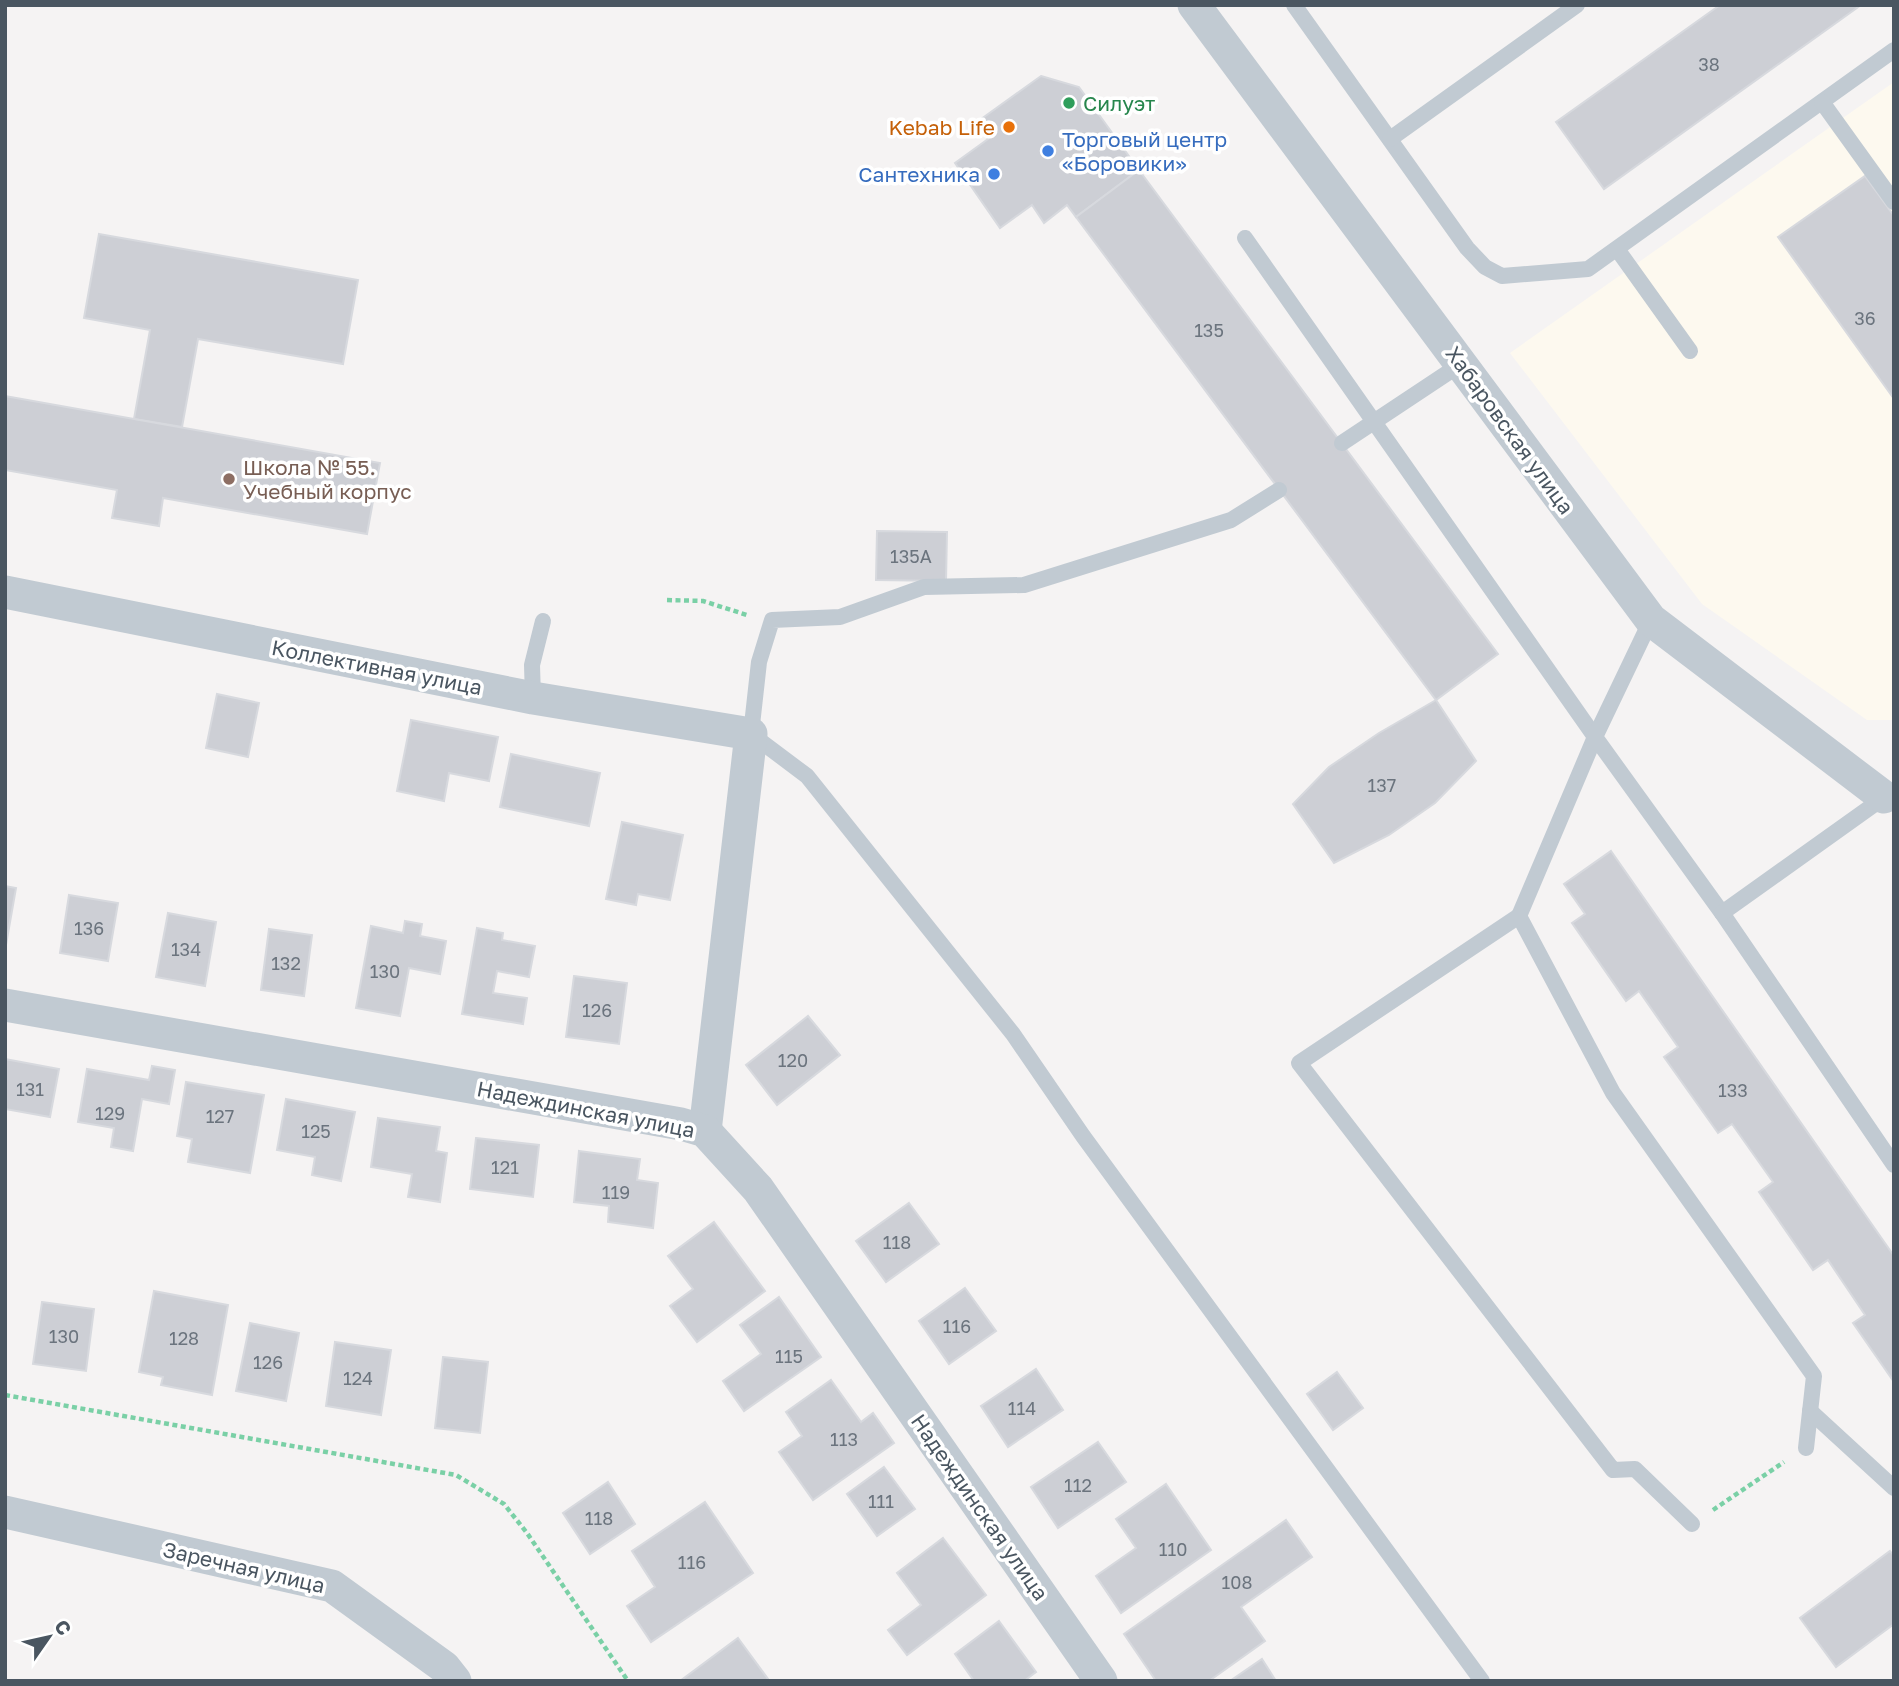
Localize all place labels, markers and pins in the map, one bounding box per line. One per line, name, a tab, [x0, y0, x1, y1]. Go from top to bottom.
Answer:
place label: Силуэт	[1083, 90, 1155, 116]
marker: Силуэт	[1061, 95, 1077, 111]
place label: Kebab Life	[889, 114, 995, 140]
marker: Kebab Life	[1001, 119, 1017, 135]
place label: Торговый центр «Боровики»	[1062, 126, 1227, 176]
marker: Торговый центр «Боровики»	[1040, 143, 1056, 159]
place label: Сантехника	[858, 161, 980, 187]
marker: Сантехника	[986, 166, 1002, 182]
place label: Школа № 55. Учебный корпус	[243, 454, 412, 504]
marker: Школа № 55. Учебный корпус	[221, 471, 237, 487]

